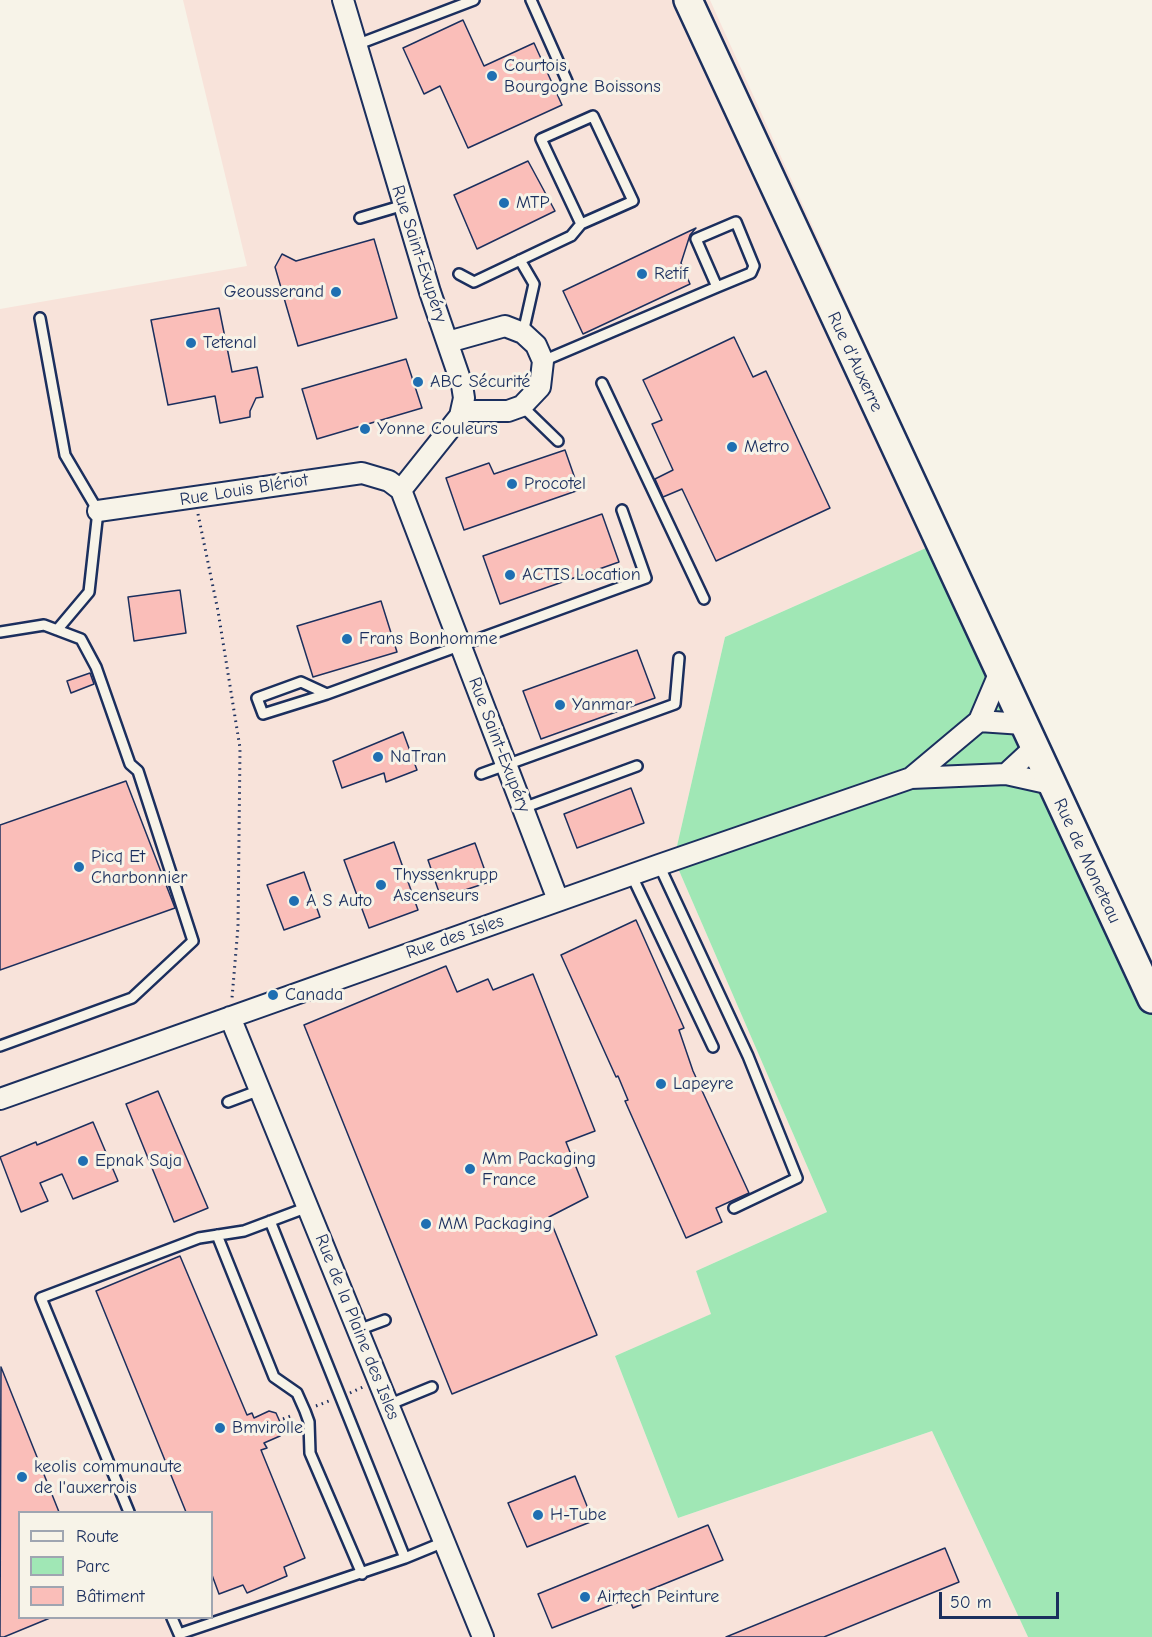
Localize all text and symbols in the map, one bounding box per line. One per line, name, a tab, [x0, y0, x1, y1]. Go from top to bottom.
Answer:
place label: Courtois Bourgogne Boissons	[504, 55, 661, 98]
marker: Courtois Bourgogne Boissons	[485, 69, 499, 83]
street label: Rue Saint-Exupéry	[387, 183, 451, 325]
place label: MTP	[516, 192, 549, 214]
marker: MTP	[497, 196, 511, 210]
place label: Retif	[654, 263, 688, 285]
marker: Retif	[635, 267, 649, 281]
place label: Geousserand	[224, 281, 324, 303]
marker: Geousserand	[329, 285, 343, 299]
street label: Rue d'Auxerre	[822, 309, 888, 415]
place label: Tetenal	[203, 332, 257, 354]
marker: Tetenal	[184, 336, 198, 350]
place label: ABC Sécurité	[430, 371, 530, 393]
marker: ABC Sécurité	[411, 375, 425, 389]
place label: Yonne Couleurs	[377, 418, 498, 440]
marker: Yonne Couleurs	[358, 422, 372, 436]
place label: Metro	[744, 436, 790, 458]
marker: Metro	[725, 440, 739, 454]
street label: Rue Louis Blériot	[178, 469, 310, 511]
place label: Procotel	[524, 473, 586, 495]
marker: Procotel	[505, 477, 519, 491]
place label: ACTIS Location	[522, 564, 641, 586]
marker: ACTIS Location	[503, 568, 517, 582]
place label: Frans Bonhomme	[359, 628, 498, 650]
marker: Frans Bonhomme	[340, 632, 354, 646]
street label: Rue Saint-Exupéry	[463, 674, 535, 816]
place label: Yanmar	[572, 694, 632, 716]
marker: Yanmar	[553, 698, 567, 712]
place label: NaTran	[390, 746, 447, 768]
marker: NaTran	[371, 750, 385, 764]
street label: Rue de Moneteau	[1049, 795, 1125, 927]
place label: Picq Et Charbonnier	[91, 846, 187, 888]
marker: Picq Et Charbonnier	[72, 860, 86, 874]
place label: Thyssenkrupp Ascenseurs	[393, 864, 498, 906]
marker: Thyssenkrupp Ascenseurs	[374, 878, 388, 892]
place label: A S Auto	[306, 890, 372, 912]
marker: A S Auto	[287, 894, 301, 908]
street label: Rue des Isles	[403, 910, 507, 964]
place label: Canada	[285, 984, 343, 1006]
marker: Canada	[266, 988, 280, 1002]
place label: Lapeyre	[673, 1073, 733, 1095]
marker: Lapeyre	[654, 1077, 668, 1091]
place label: Mm Packaging France	[482, 1148, 596, 1190]
place label: Epnak Saja	[95, 1150, 182, 1172]
marker: Epnak Saja	[76, 1154, 90, 1168]
marker: Mm Packaging France	[463, 1162, 477, 1176]
place label: MM Packaging	[438, 1213, 552, 1235]
marker: MM Packaging	[419, 1217, 433, 1231]
street label: Rue de la Plaine des Isles	[310, 1231, 404, 1423]
place label: Bmvirolle	[232, 1417, 303, 1439]
marker: Bmvirolle	[213, 1421, 227, 1435]
place label: keolis communaute de l'auxerrois	[34, 1456, 182, 1498]
marker: keolis communaute de l'auxerrois	[15, 1470, 29, 1484]
place label: H-Tube	[550, 1504, 606, 1526]
marker: H-Tube	[531, 1508, 545, 1522]
legend	[18, 1511, 213, 1619]
text: Route	[76, 1526, 119, 1547]
text: Parc	[76, 1556, 110, 1577]
scale bar	[942, 1580, 1062, 1618]
text: Bâtiment	[76, 1586, 145, 1607]
place label: Airtech Peinture	[597, 1586, 719, 1608]
marker: Airtech Peinture	[578, 1590, 592, 1604]
text: 50 m	[950, 1592, 992, 1613]

